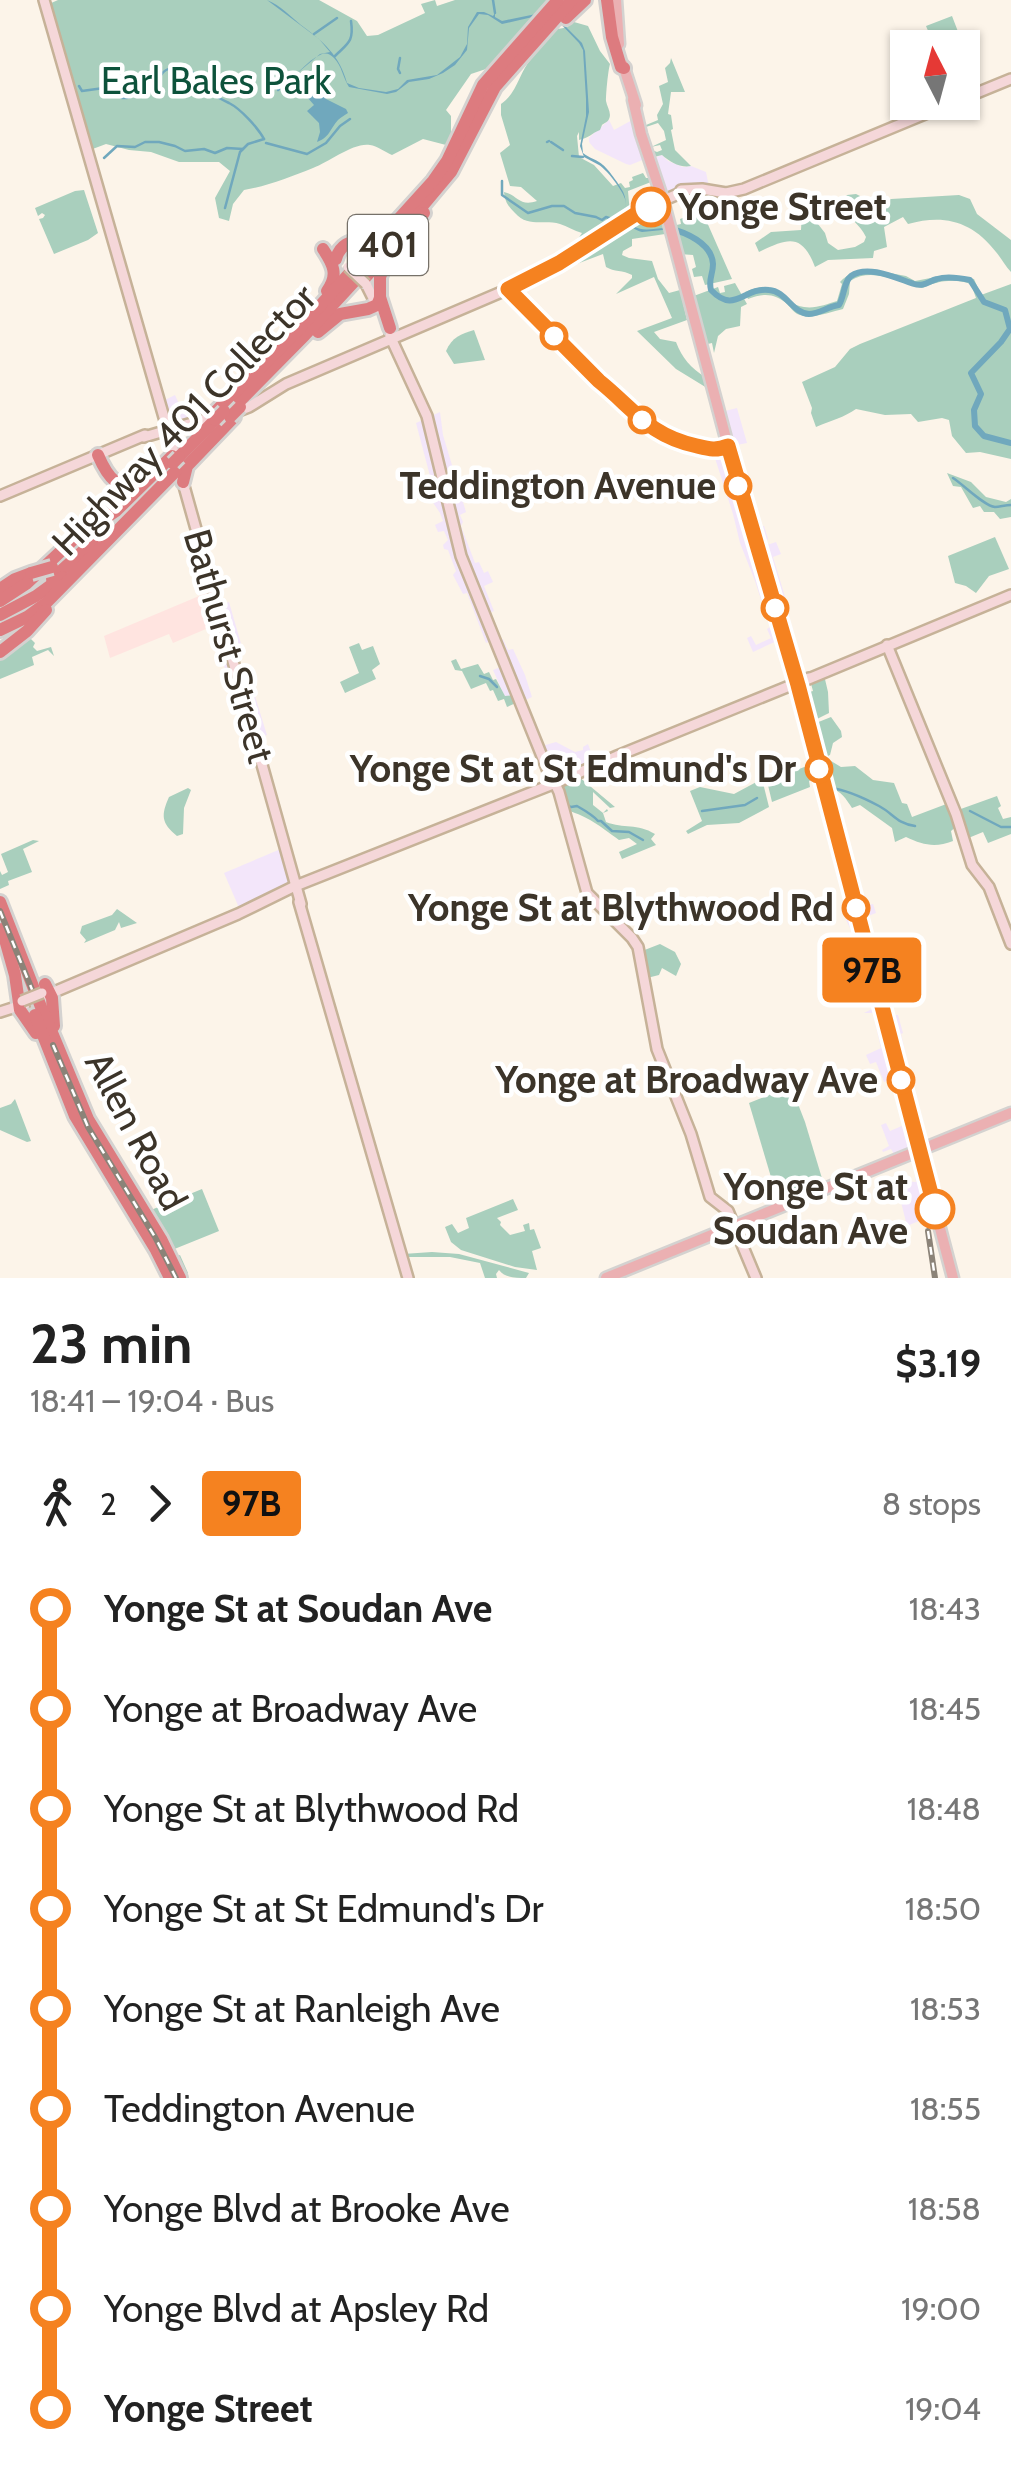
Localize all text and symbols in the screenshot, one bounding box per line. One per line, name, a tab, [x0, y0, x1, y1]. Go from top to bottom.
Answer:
north arrow	[890, 30, 980, 120]
map controls	[890, 30, 980, 120]
park label: Earl Bales Park	[101, 57, 331, 104]
place label: Yonge Street	[677, 183, 887, 230]
marker: Yonge Street	[632, 188, 670, 226]
road number: 401	[348, 215, 428, 275]
street label: Highway 401 Collector	[42, 274, 325, 565]
unlabelled marker	[541, 323, 567, 349]
unlabelled marker	[629, 407, 655, 433]
place label: Teddington Avenue	[399, 462, 716, 509]
marker: Teddington Avenue	[725, 473, 751, 499]
street label: Bathurst Street	[174, 524, 285, 768]
unlabelled marker	[762, 595, 788, 621]
place label: Yonge St at St Edmund's Dr	[349, 745, 796, 792]
marker: Yonge St at St Edmund's Dr	[806, 756, 832, 782]
place label: Yonge St at Blythwood Rd	[407, 884, 834, 931]
marker: Yonge St at Blythwood Rd	[843, 895, 869, 921]
line badge: 97B	[814, 938, 930, 1002]
text: 97B	[842, 949, 902, 992]
street label: Allen Road	[75, 1044, 198, 1218]
place label: Yonge at Broadway Ave	[494, 1056, 878, 1103]
marker: Yonge at Broadway Ave	[888, 1067, 914, 1093]
place label: Yonge St at Soudan Ave	[713, 1163, 908, 1254]
marker: Yonge St at Soudan Ave	[916, 1190, 954, 1228]
text: 23 min	[30, 1310, 192, 1377]
text: $3.19	[895, 1340, 981, 1387]
text: 18:41 – 19:04 · Bus	[30, 1381, 274, 1420]
icon: walk	[30, 1476, 85, 1531]
icon: forward	[132, 1476, 187, 1531]
text: 97B	[222, 1482, 281, 1525]
text: 2	[100, 1484, 117, 1523]
text: 8 stops	[882, 1484, 981, 1523]
text: Yonge St at Soudan Ave	[104, 1585, 492, 1632]
text: 18:43	[909, 1589, 981, 1628]
text: Yonge at Broadway Ave	[104, 1685, 477, 1732]
text: 18:45	[909, 1689, 981, 1728]
text: Yonge St at Blythwood Rd	[104, 1785, 519, 1832]
text: 18:48	[907, 1789, 981, 1828]
text: Yonge St at St Edmund's Dr	[104, 1885, 543, 1932]
text: 18:50	[905, 1889, 981, 1928]
text: Yonge St at Ranleigh Ave	[104, 1985, 500, 2032]
text: 18:53	[910, 1989, 981, 2028]
text: Teddington Avenue	[104, 2085, 415, 2132]
text: 18:55	[910, 2089, 981, 2128]
text: Yonge Blvd at Brooke Ave	[104, 2185, 510, 2232]
text: 18:58	[908, 2189, 981, 2228]
text: Yonge Blvd at Apsley Rd	[104, 2285, 489, 2332]
text: 19:00	[901, 2289, 981, 2328]
text: Yonge Street	[104, 2385, 313, 2432]
text: 19:04	[905, 2389, 981, 2428]

